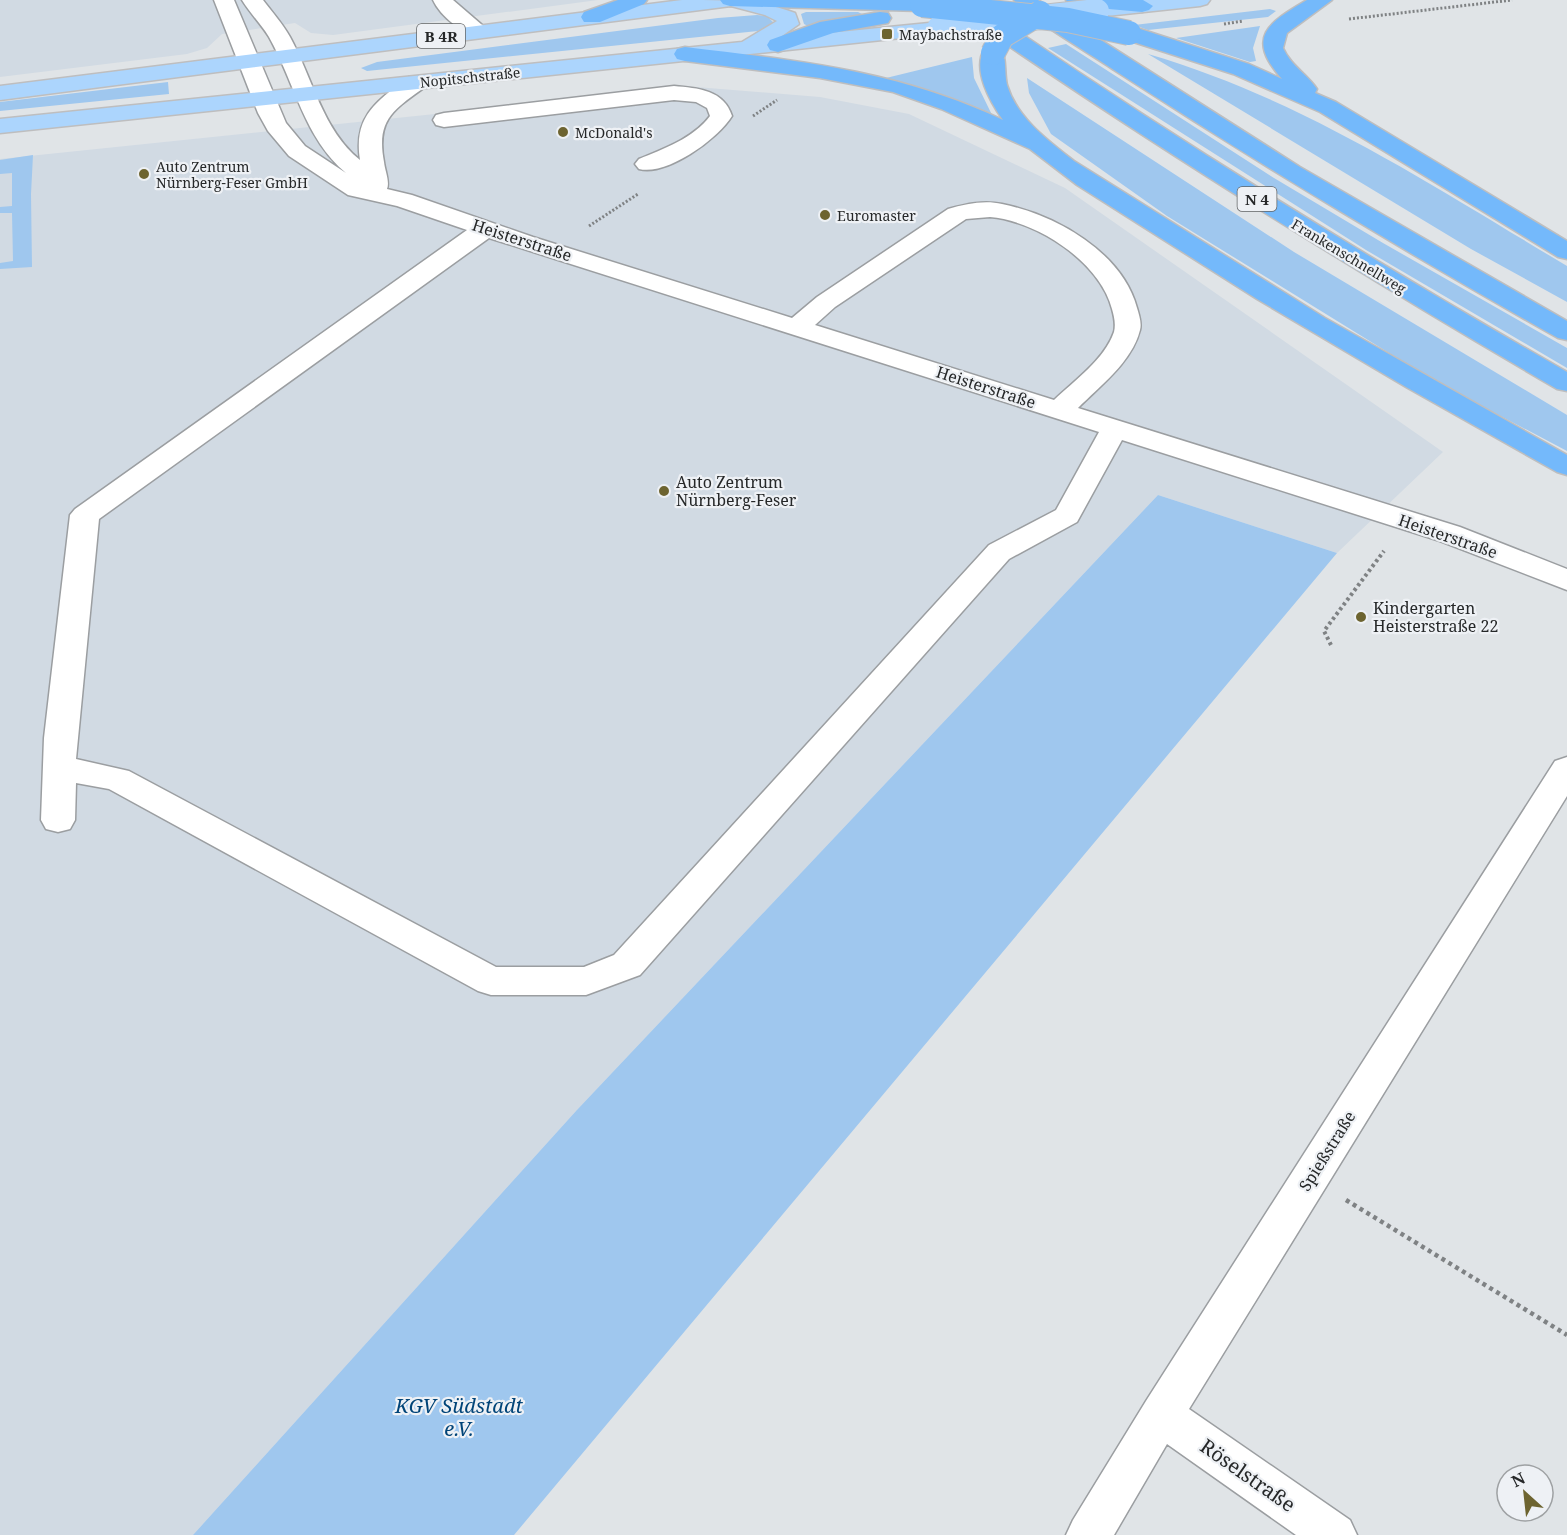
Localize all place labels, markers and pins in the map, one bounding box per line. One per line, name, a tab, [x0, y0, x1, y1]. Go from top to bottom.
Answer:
place label: Maybachstraße	[899, 25, 1002, 44]
marker: Maybachstraße	[880, 27, 894, 41]
place label: McDonald's	[575, 123, 653, 142]
marker: McDonald's	[556, 125, 570, 139]
place label: Auto Zentrum Nürnberg-Feser GmbH	[156, 157, 308, 192]
marker: Auto Zentrum Nürnberg-Feser GmbH	[137, 167, 151, 181]
place label: Euromaster	[837, 206, 916, 225]
marker: Euromaster	[818, 208, 832, 222]
place label: Auto Zentrum Nürnberg-Feser	[676, 471, 797, 511]
marker: Auto Zentrum Nürnberg-Feser	[657, 484, 671, 498]
place label: Kindergarten Heisterstraße 22	[1373, 597, 1498, 637]
marker: Kindergarten Heisterstraße 22	[1354, 610, 1368, 624]

